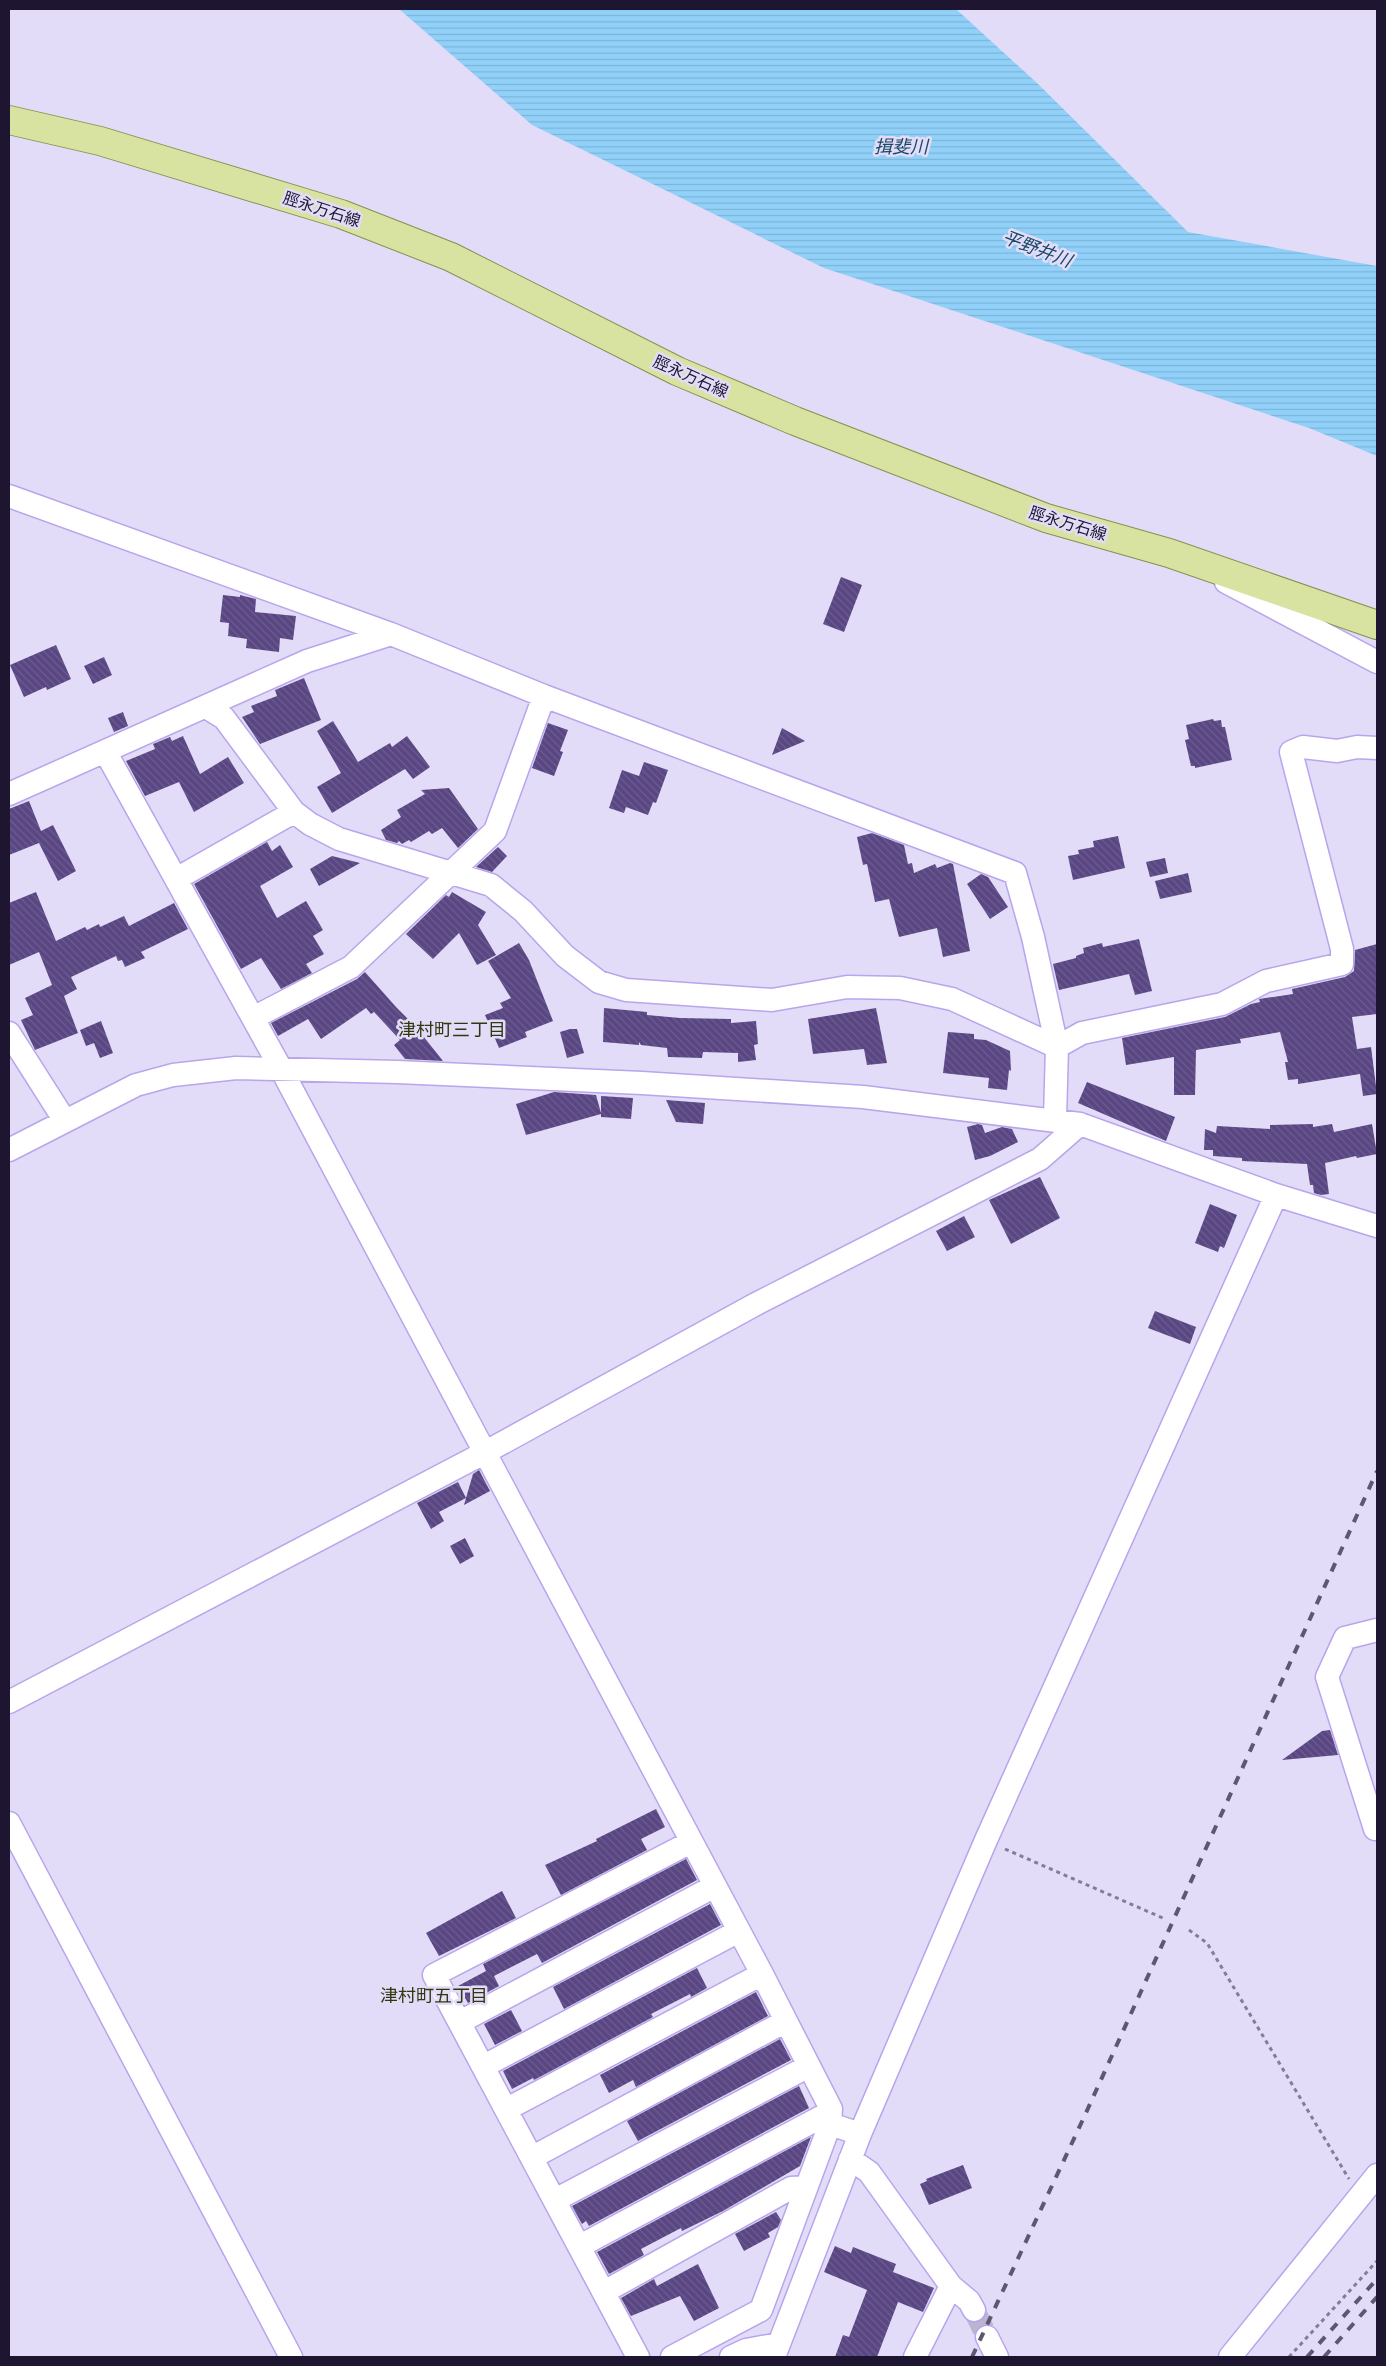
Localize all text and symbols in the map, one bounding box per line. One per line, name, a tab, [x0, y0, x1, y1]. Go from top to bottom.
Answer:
water label: 揖斐川	[874, 136, 930, 157]
street label: 脛永万石線	[281, 188, 363, 231]
water label: 平野井川	[1000, 226, 1076, 272]
street label: 脛永万石線	[650, 352, 731, 401]
street label: 脛永万石線	[1027, 503, 1109, 544]
district label: 津村町三丁目	[398, 1019, 506, 1040]
district label: 津村町五丁目	[380, 1985, 488, 2006]

